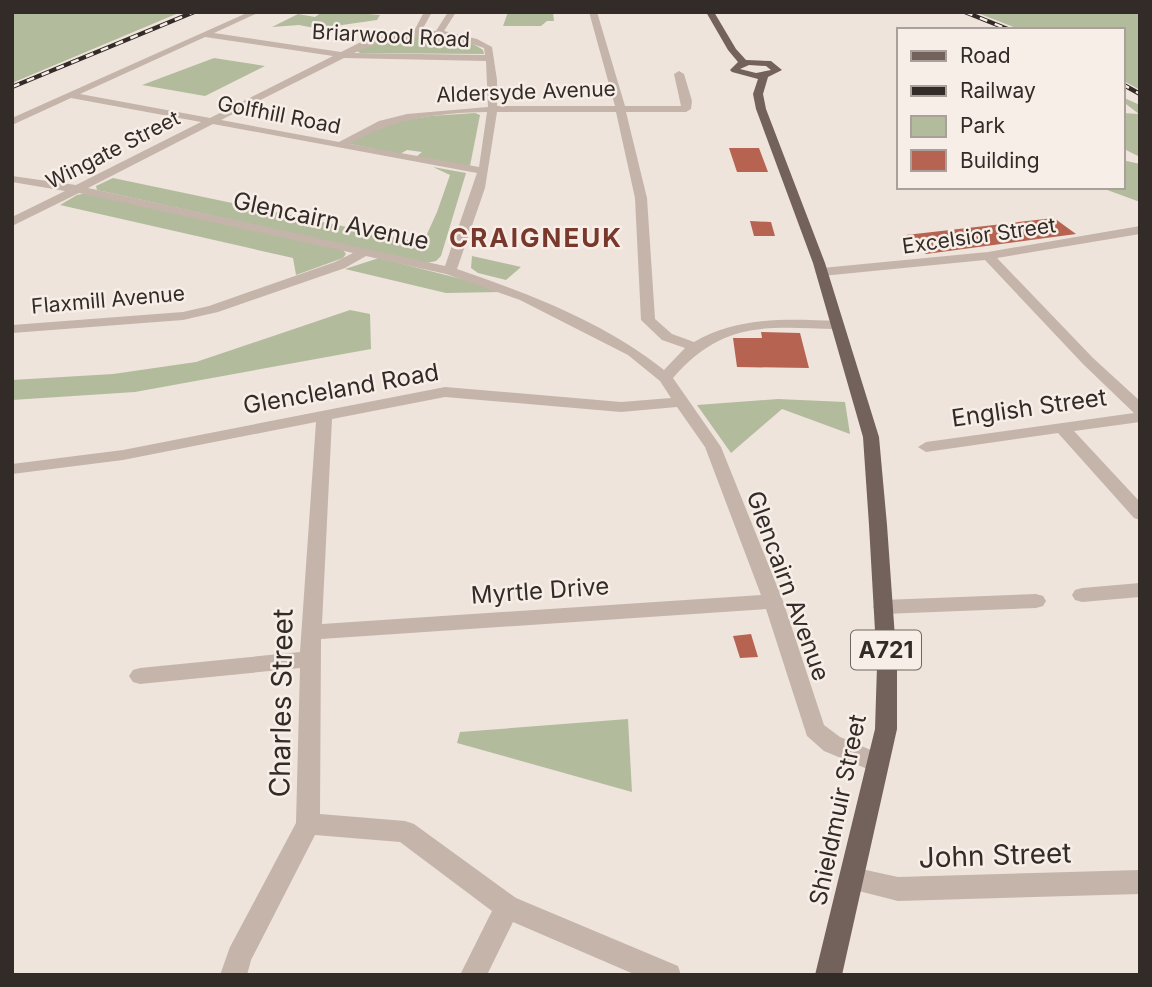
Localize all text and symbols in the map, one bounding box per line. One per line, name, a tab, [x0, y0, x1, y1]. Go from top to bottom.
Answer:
street label: Briarwood Road	[311, 19, 471, 52]
legend	[897, 28, 1124, 189]
text: Road	[960, 43, 1011, 68]
street label: Aldersyde Avenue	[436, 76, 616, 107]
text: Railway	[960, 78, 1036, 103]
street label: Golfhill Road	[215, 90, 343, 139]
street label: Wingate Street	[42, 105, 184, 194]
text: Park	[960, 113, 1005, 138]
text: Building	[960, 148, 1040, 173]
street label: Glencairn Avenue	[230, 186, 432, 255]
street label: Excelsior Street	[901, 212, 1057, 259]
district label: CRAIGNEUK	[449, 222, 623, 253]
street label: Flaxmill Avenue	[30, 280, 186, 319]
street label: Glencleland Road	[241, 357, 441, 420]
street label: English Street	[950, 382, 1108, 433]
street label: Glencairn Avenue	[741, 487, 836, 685]
street label: Myrtle Drive	[470, 571, 610, 610]
street label: Charles Street	[262, 608, 300, 798]
road number: A721	[851, 630, 921, 670]
street label: Shieldmuir Street	[803, 712, 872, 908]
street label: John Street	[918, 835, 1072, 875]

